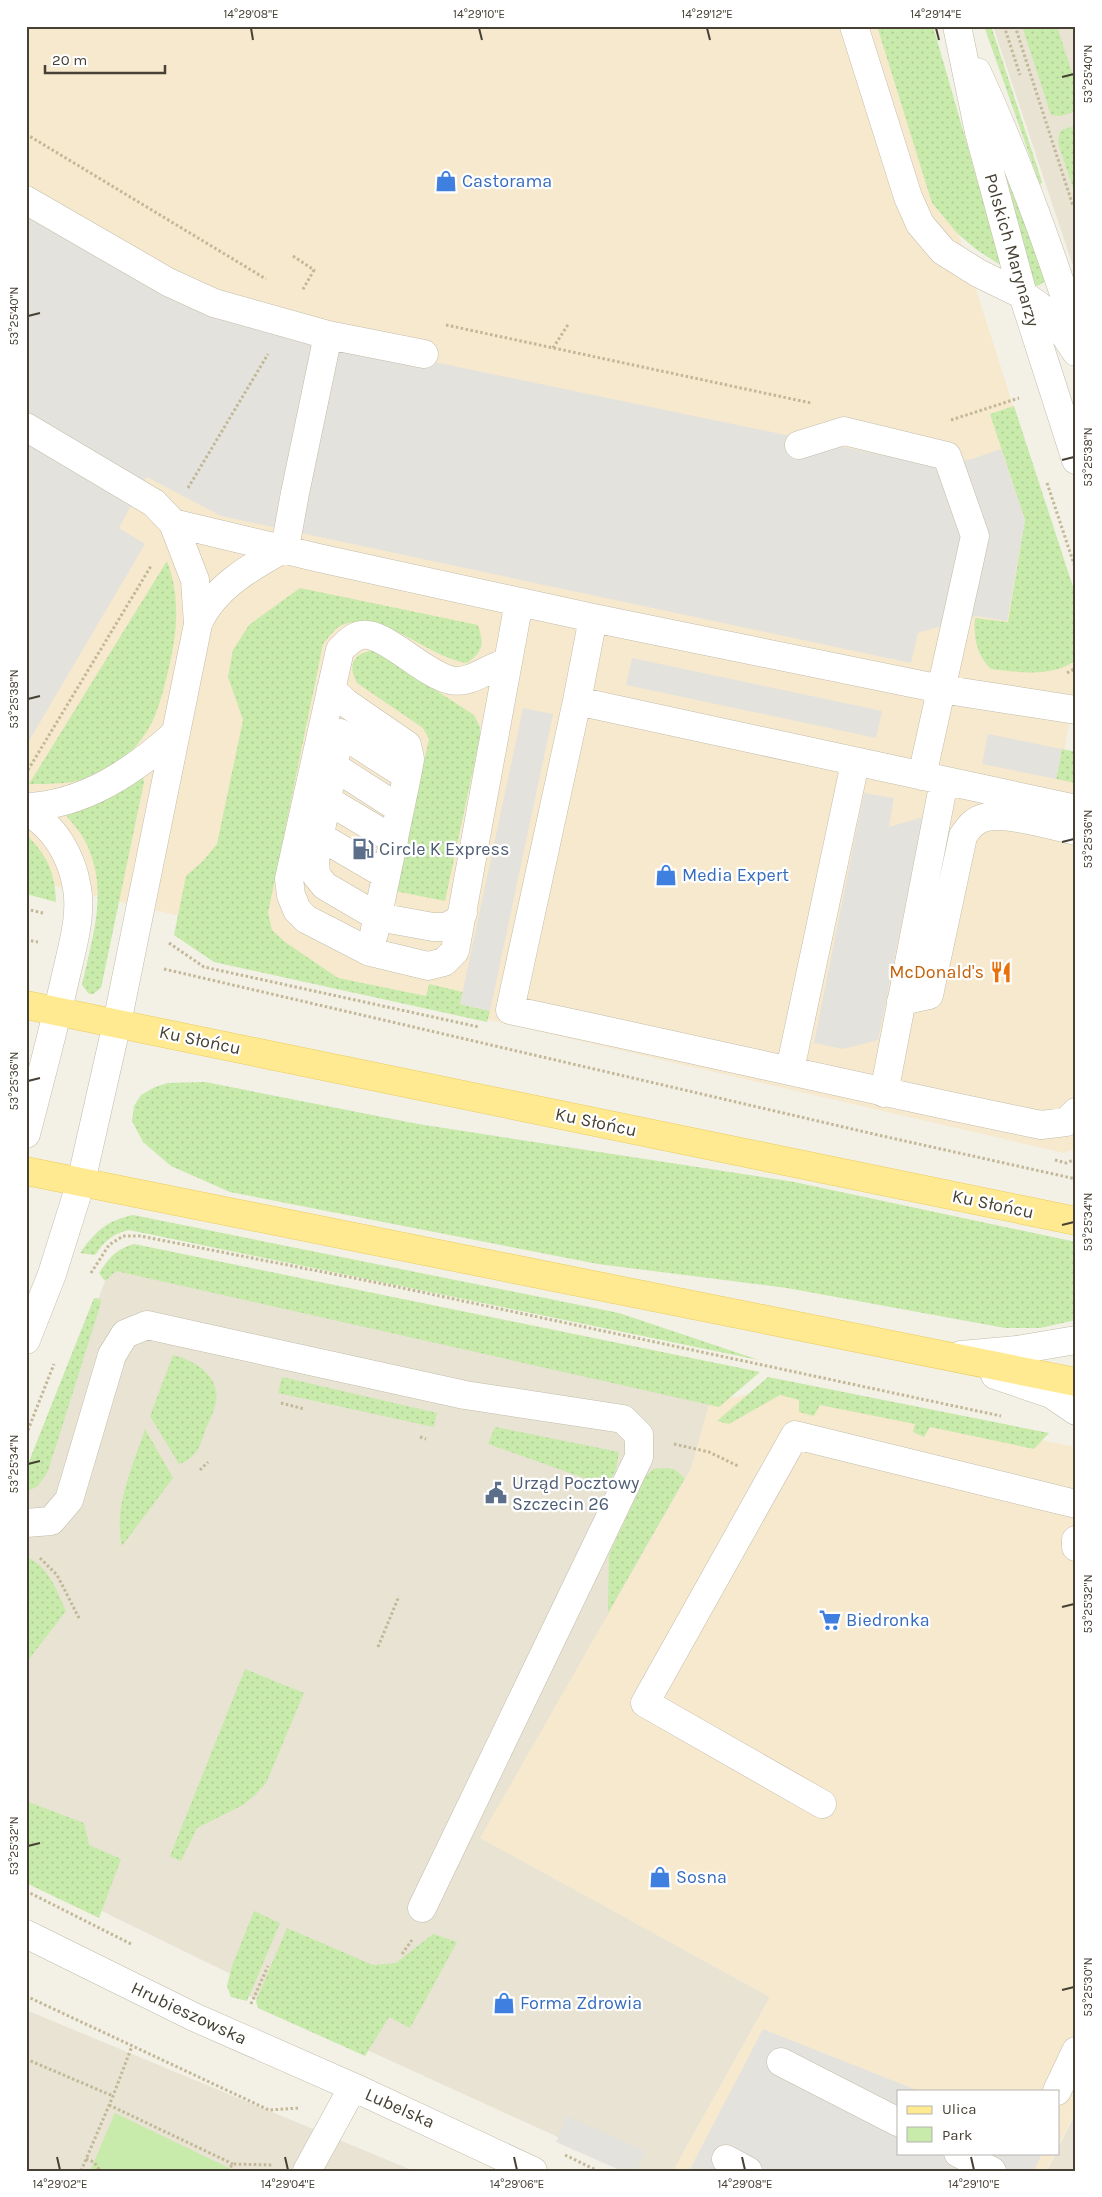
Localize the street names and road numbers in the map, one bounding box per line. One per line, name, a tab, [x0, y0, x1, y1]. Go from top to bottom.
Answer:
street label: Polskich Marynarzy	[980, 171, 1045, 330]
street label: Ku Słońcu	[157, 1021, 243, 1059]
street label: Ku Słońcu	[553, 1103, 639, 1141]
street label: Ku Słońcu	[950, 1185, 1036, 1223]
street label: Hrubieszowska	[128, 1977, 250, 2049]
street label: Lubelska	[362, 2083, 438, 2133]

